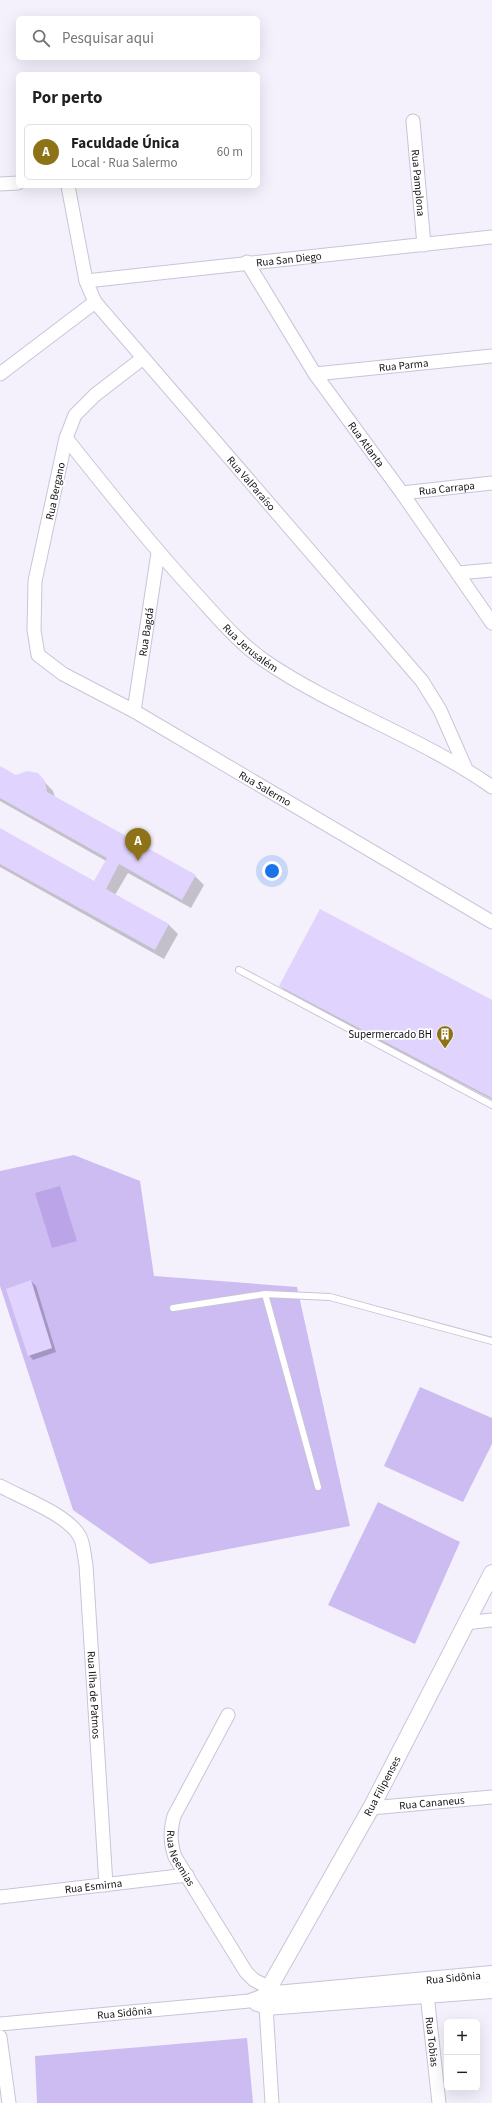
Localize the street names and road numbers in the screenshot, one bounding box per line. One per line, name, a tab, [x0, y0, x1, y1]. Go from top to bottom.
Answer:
street label: Rua Pamplona	[408, 149, 428, 217]
street label: Rua San Diego	[255, 249, 322, 271]
street label: Rua Parma	[378, 356, 429, 375]
street label: Rua Atlanta	[344, 419, 388, 470]
street label: Rua ValParaíso	[223, 453, 279, 514]
street label: Rua Bergano	[42, 461, 69, 521]
street label: Rua Carrapa	[418, 478, 476, 499]
street label: Rua Bagdá	[135, 607, 158, 657]
street label: Rua Jerusalém	[219, 621, 281, 676]
street label: Rua Salermo	[236, 767, 294, 810]
street label: Rua Ilha de Patmos	[83, 1651, 104, 1740]
street label: Rua Filipenses	[360, 1753, 405, 1819]
street label: Rua Cananeus	[399, 1793, 465, 1813]
street label: Rua Neemias	[163, 1830, 198, 1889]
street label: Rua Esmirna	[64, 1876, 123, 1897]
street label: Rua Sidônia	[425, 1968, 481, 1988]
street label: Rua Sidônia	[96, 2003, 153, 2023]
street label: Rua Tobias	[422, 2016, 442, 2068]

